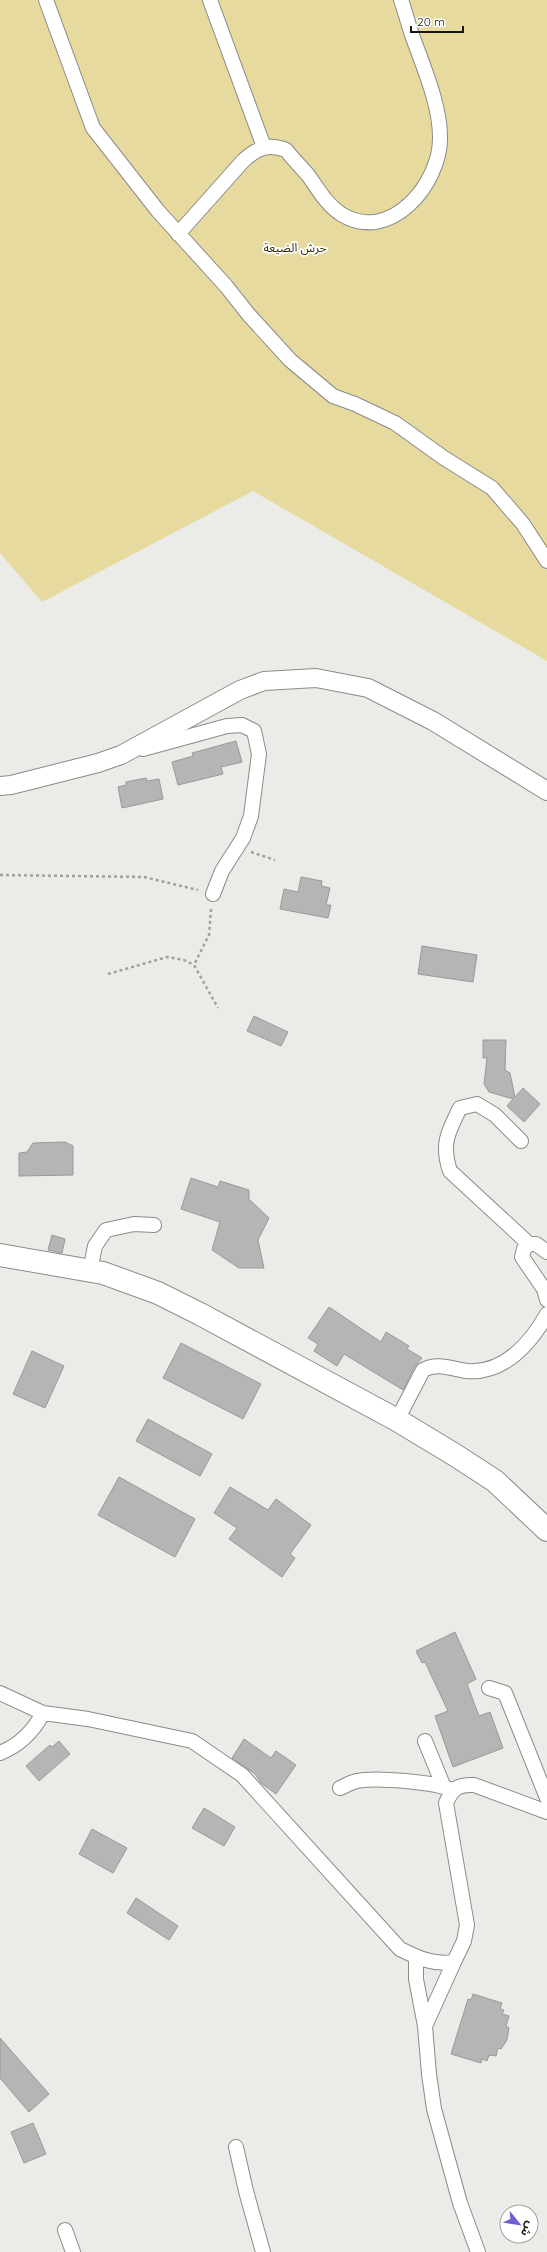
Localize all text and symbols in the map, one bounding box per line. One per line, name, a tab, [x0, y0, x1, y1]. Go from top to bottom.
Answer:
scale bar	[411, 8, 463, 34]
text: 20 m	[417, 14, 445, 29]
park label: حرش الضيعة	[263, 240, 327, 255]
north arrow	[499, 2204, 539, 2244]
text: ش	[518, 2219, 537, 2239]

